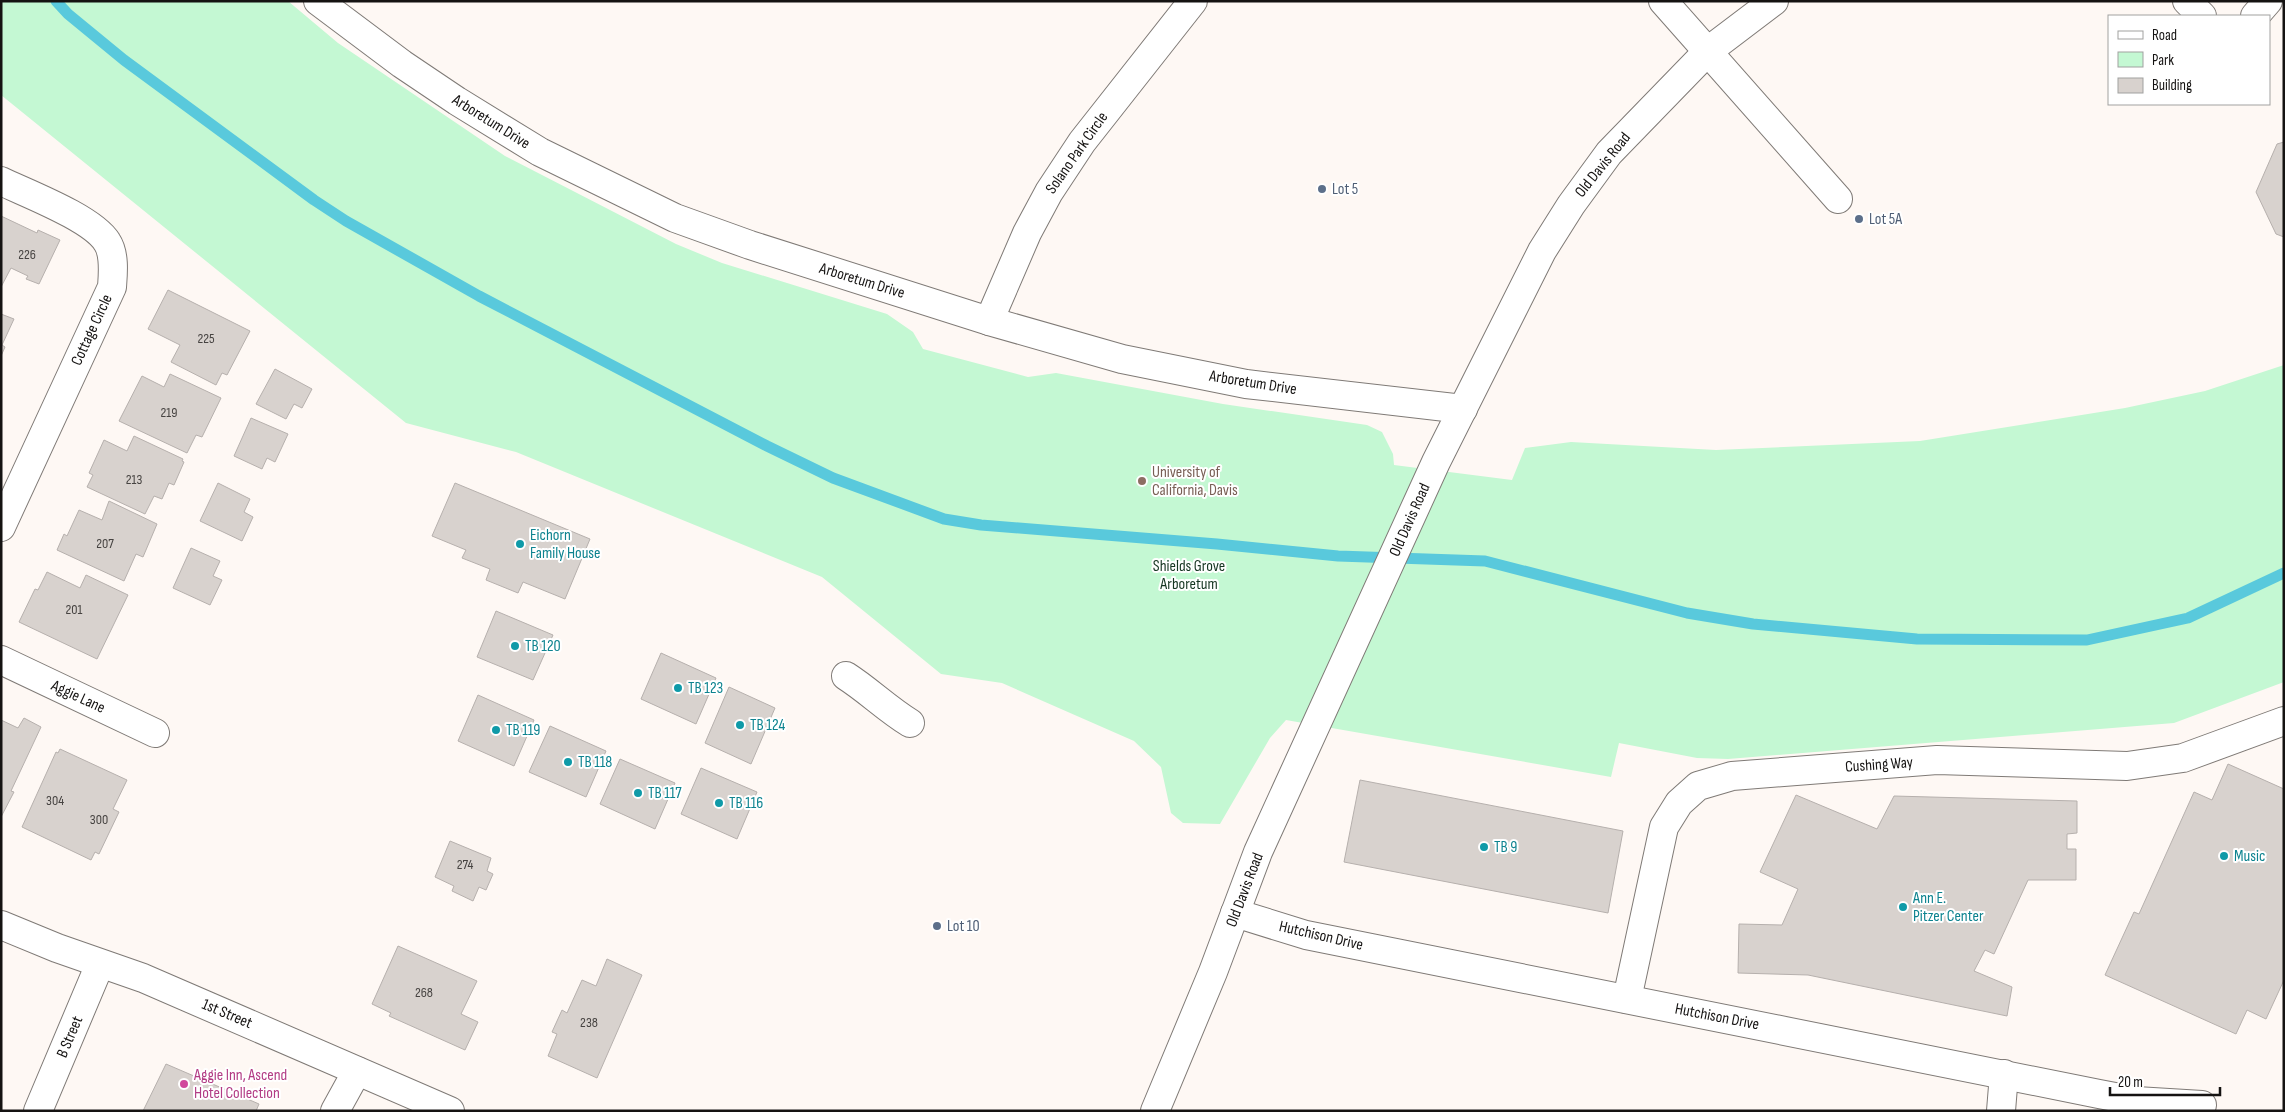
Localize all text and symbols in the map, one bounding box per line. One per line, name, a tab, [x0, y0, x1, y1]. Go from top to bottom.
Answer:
legend	[2108, 15, 2270, 105]
text: Road	[2152, 26, 2177, 45]
text: Park	[2152, 51, 2174, 70]
text: Building	[2152, 76, 2192, 95]
street label: Arboretum Drive	[448, 90, 533, 153]
street label: Solano Park Circle	[1042, 108, 1112, 198]
street label: Old Davis Road	[1571, 129, 1635, 201]
place label: Lot 5	[1332, 180, 1358, 199]
marker: Lot 5	[1316, 183, 1328, 195]
place label: Lot 5A	[1869, 210, 1902, 229]
marker: Lot 5A	[1853, 213, 1865, 225]
house number: 226	[18, 246, 36, 263]
street label: Arboretum Drive	[816, 259, 907, 303]
street label: Cottage Circle	[67, 291, 117, 369]
house number: 225	[197, 330, 215, 347]
street label: Arboretum Drive	[1207, 367, 1298, 399]
house number: 219	[161, 404, 177, 421]
place label: University of California, Davis	[1152, 463, 1238, 500]
house number: 213	[126, 471, 142, 488]
marker: University of California, Davis	[1136, 475, 1148, 487]
street label: Old Davis Road	[1385, 481, 1435, 559]
place label: Eichorn Family House	[530, 526, 601, 563]
house number: 207	[96, 535, 114, 552]
marker: Eichorn Family House	[514, 538, 526, 550]
park label: Shields Grove Arboretum	[1153, 557, 1225, 594]
house number: 201	[66, 601, 83, 618]
place label: TB 120	[525, 637, 561, 656]
marker: TB 120	[509, 640, 521, 652]
street label: Aggie Lane	[47, 676, 108, 718]
place label: TB 123	[688, 679, 723, 698]
marker: TB 123	[672, 682, 684, 694]
place label: TB 124	[750, 716, 785, 735]
marker: TB 124	[734, 719, 746, 731]
place label: TB 119	[506, 721, 540, 740]
marker: TB 119	[490, 724, 502, 736]
place label: TB 118	[578, 753, 612, 772]
street label: Cushing Way	[1844, 753, 1914, 777]
marker: TB 118	[562, 756, 574, 768]
place label: TB 117	[648, 784, 682, 803]
marker: TB 117	[632, 787, 644, 799]
house number: 304	[46, 792, 64, 809]
place label: TB 116	[729, 794, 763, 813]
marker: TB 116	[713, 797, 725, 809]
house number: 300	[90, 811, 108, 828]
place label: TB 9	[1494, 838, 1517, 857]
marker: TB 9	[1478, 841, 1490, 853]
place label: Music	[2234, 847, 2265, 866]
street label: Old Davis Road	[1222, 850, 1268, 930]
marker: Music	[2218, 850, 2230, 862]
house number: 274	[457, 856, 473, 873]
place label: Ann E. Pitzer Center	[1912, 889, 1984, 926]
marker: Ann E. Pitzer Center	[1897, 901, 1909, 913]
place label: Lot 10	[947, 917, 980, 936]
street label: Hutchison Drive	[1277, 917, 1365, 955]
marker: Lot 10	[931, 920, 943, 932]
house number: 268	[415, 984, 433, 1001]
street label: 1st Street	[199, 995, 255, 1033]
street label: Hutchison Drive	[1673, 1000, 1761, 1034]
street label: B Street	[53, 1013, 87, 1061]
house number: 238	[580, 1014, 598, 1031]
scale bar	[2110, 1064, 2220, 1096]
place label: Aggie Inn, Ascend Hotel Collection	[193, 1066, 287, 1103]
text: 20 m	[2118, 1073, 2143, 1092]
marker: Aggie Inn, Ascend Hotel Collection	[178, 1078, 190, 1090]

